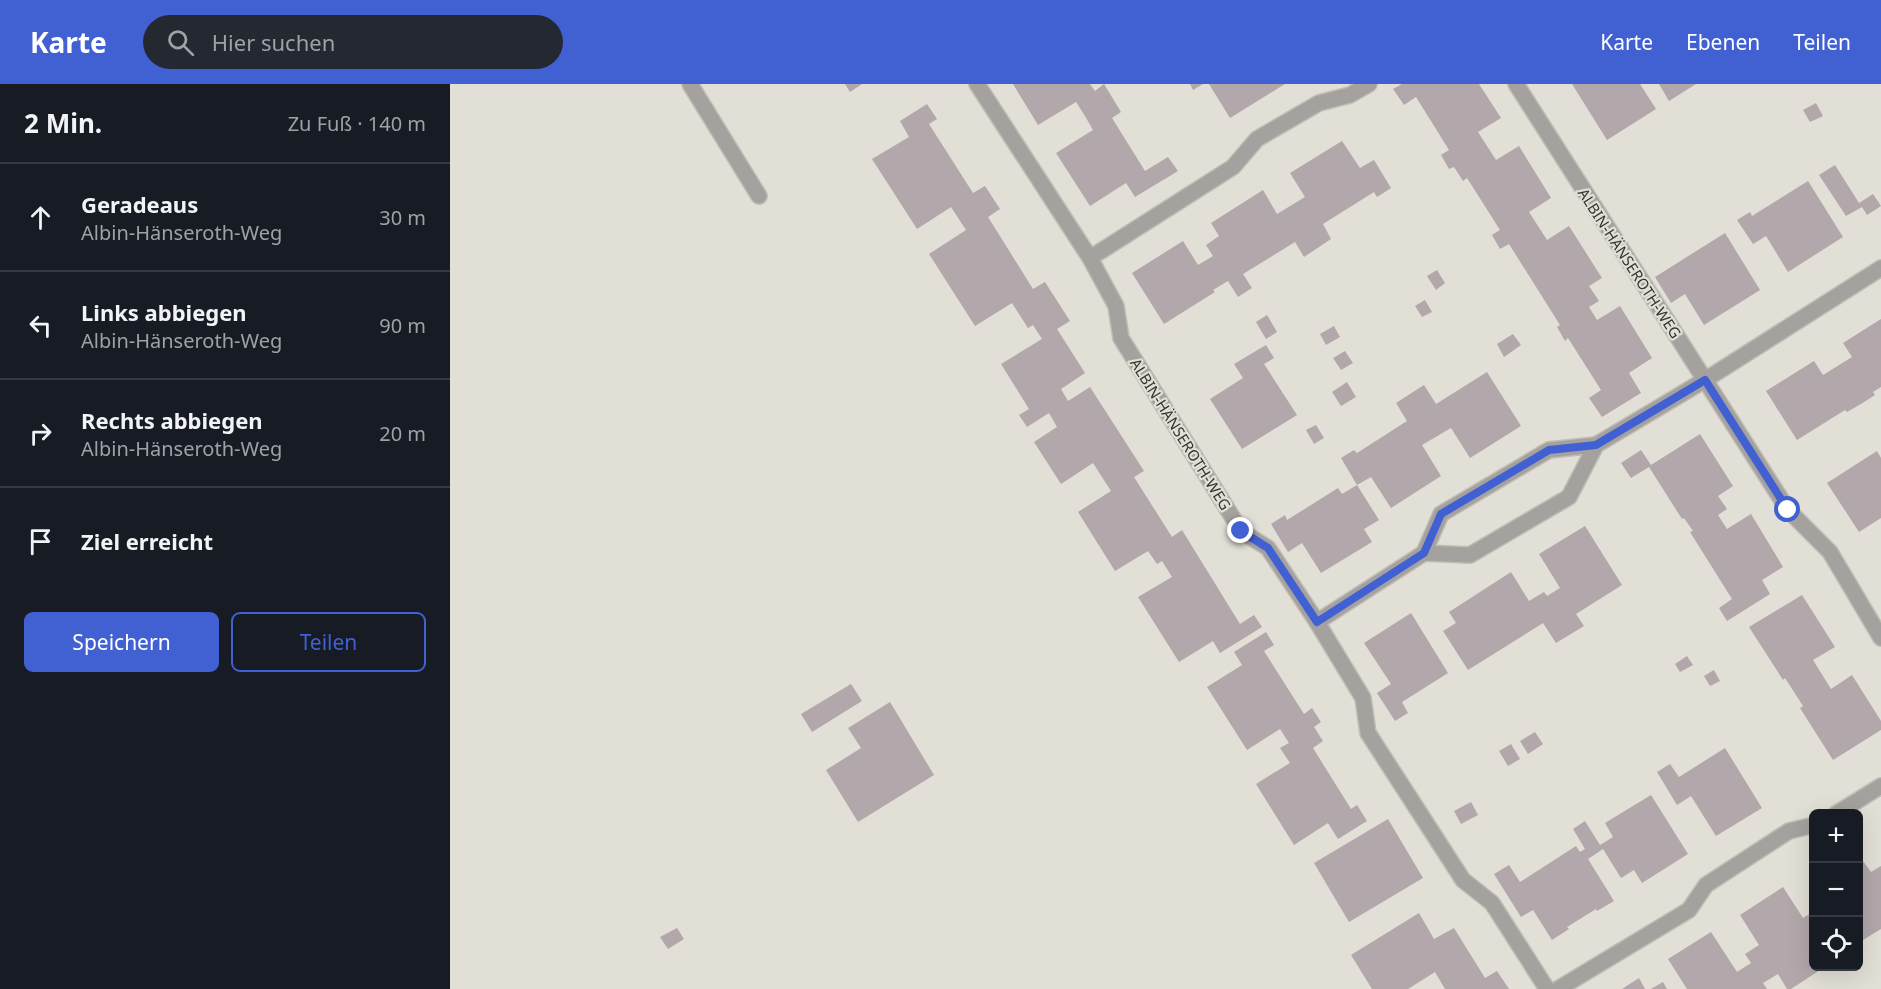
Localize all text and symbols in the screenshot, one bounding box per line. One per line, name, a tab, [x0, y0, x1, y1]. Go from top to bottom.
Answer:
search box	[143, 15, 563, 69]
text: Karte	[30, 23, 107, 61]
icon: search	[164, 26, 197, 59]
text: Hier suchen	[212, 27, 335, 57]
text: Karte	[1600, 28, 1653, 56]
text: Ebenen	[1686, 28, 1760, 56]
text: Teilen	[1793, 28, 1851, 56]
text: 2 Min.	[24, 105, 102, 141]
text: Zu Fuß · 140 m	[288, 110, 426, 137]
street label: ALBIN-HÄNSEROTH-WEG	[1574, 184, 1686, 342]
text: Geradeaus	[81, 189, 198, 219]
icon: ahead	[24, 201, 57, 234]
text: 30 m	[379, 204, 426, 231]
text: Albin-Hänseroth-Weg	[81, 219, 282, 246]
text: Links abbiegen	[81, 297, 247, 327]
icon: left	[24, 309, 57, 342]
text: 90 m	[379, 312, 426, 339]
text: Albin-Hänseroth-Weg	[81, 327, 282, 354]
street label: ALBIN-HÄNSEROTH-WEG	[1126, 354, 1236, 514]
text: Rechts abbiegen	[81, 405, 263, 435]
icon: right	[24, 417, 57, 450]
text: 20 m	[379, 420, 426, 447]
text: Albin-Hänseroth-Weg	[81, 435, 282, 462]
route start	[1774, 496, 1800, 522]
route end	[1227, 517, 1253, 543]
icon: arrive	[24, 525, 57, 558]
text: Ziel erreicht	[81, 526, 213, 556]
button: Speichern	[24, 612, 219, 672]
button: Teilen	[231, 612, 426, 672]
map controls	[1809, 809, 1863, 971]
button: +	[1809, 809, 1863, 863]
button: −	[1809, 863, 1863, 917]
button: locate	[1809, 917, 1863, 971]

